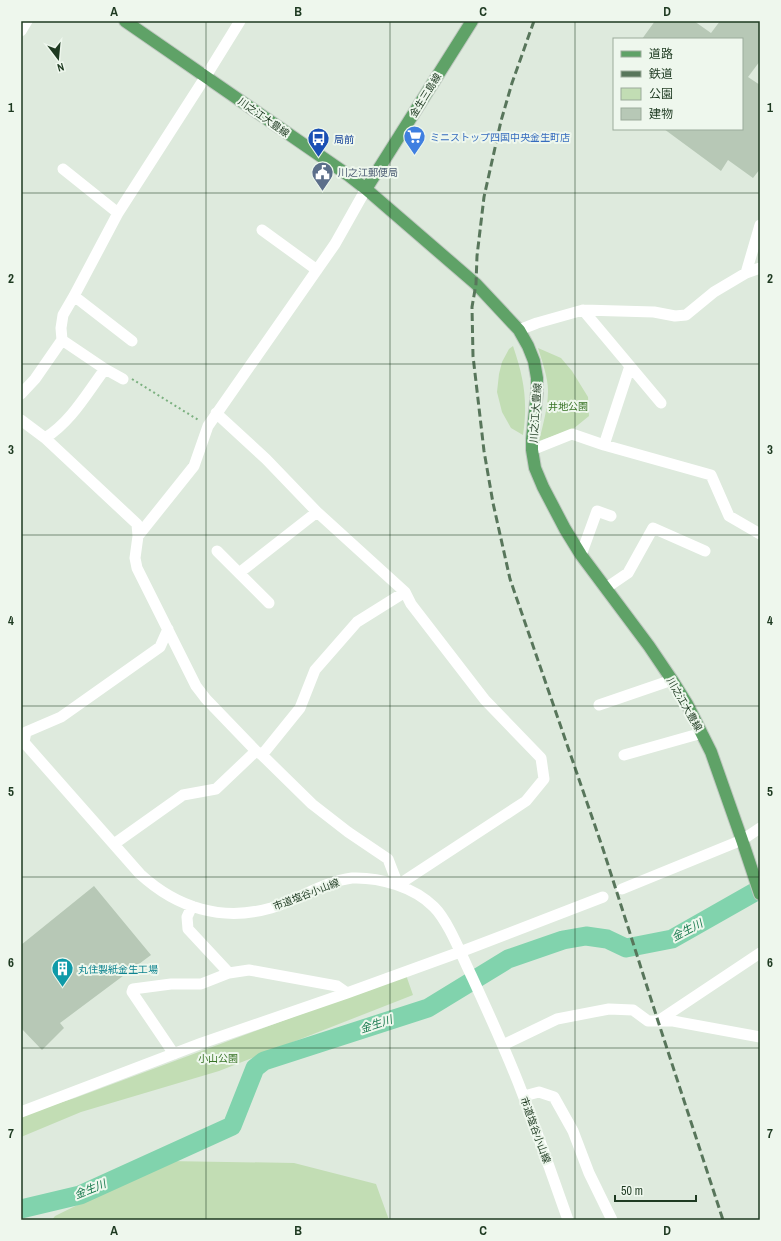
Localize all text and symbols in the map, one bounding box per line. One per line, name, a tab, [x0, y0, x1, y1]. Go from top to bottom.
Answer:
text: A	[110, 3, 118, 20]
text: B	[294, 3, 302, 20]
text: C	[479, 3, 487, 20]
text: D	[663, 3, 671, 20]
north arrow	[38, 38, 78, 78]
legend	[613, 38, 743, 130]
text: 道路	[649, 46, 673, 62]
text: N	[56, 60, 66, 75]
text: 鉄道	[649, 66, 673, 82]
street label: 金生三島線	[407, 71, 444, 120]
text: 公園	[649, 86, 673, 102]
street label: 川之江大豊線	[235, 95, 292, 140]
text: 1	[8, 99, 14, 116]
text: 1	[767, 99, 773, 116]
text: 建物	[649, 106, 673, 122]
supermarket icon: ミニストップ四国中央金生町店	[402, 124, 428, 157]
bus stop icon: 局前	[305, 126, 331, 159]
place label: ミニストップ四国中央金生町店	[430, 131, 570, 144]
place label: 局前	[334, 133, 354, 146]
public building icon: 川之江郵便局	[310, 159, 336, 192]
place label: 川之江郵便局	[338, 166, 398, 179]
text: 2	[8, 270, 14, 287]
text: 2	[767, 270, 773, 287]
street label: 川之江大豊線	[527, 383, 544, 443]
park label: 井地公園	[548, 400, 588, 413]
text: 3	[8, 441, 14, 458]
text: 3	[767, 441, 773, 458]
text: 4	[8, 612, 14, 629]
text: 4	[767, 612, 773, 629]
street label: 川之江大豊線	[664, 675, 705, 733]
text: 5	[8, 783, 14, 800]
text: 5	[767, 783, 773, 800]
street label: 市道塩谷小山線	[271, 876, 341, 913]
water label: 金生川	[669, 916, 706, 944]
text: 6	[8, 954, 14, 971]
text: 6	[767, 954, 773, 971]
building icon: 丸住製紙金生工場	[50, 956, 76, 989]
place label: 丸住製紙金生工場	[78, 963, 158, 976]
water label: 金生川	[358, 1012, 395, 1036]
park label: 小山公園	[198, 1052, 238, 1065]
street label: 市道塩谷小山線	[517, 1095, 554, 1165]
text: 7	[8, 1125, 14, 1142]
text: 7	[767, 1125, 773, 1142]
water label: 金生川	[72, 1176, 109, 1202]
scale bar	[615, 1177, 696, 1203]
text: 50 m	[621, 1183, 643, 1199]
text: A	[110, 1222, 118, 1239]
text: B	[294, 1222, 302, 1239]
text: C	[479, 1222, 487, 1239]
text: D	[663, 1222, 671, 1239]

